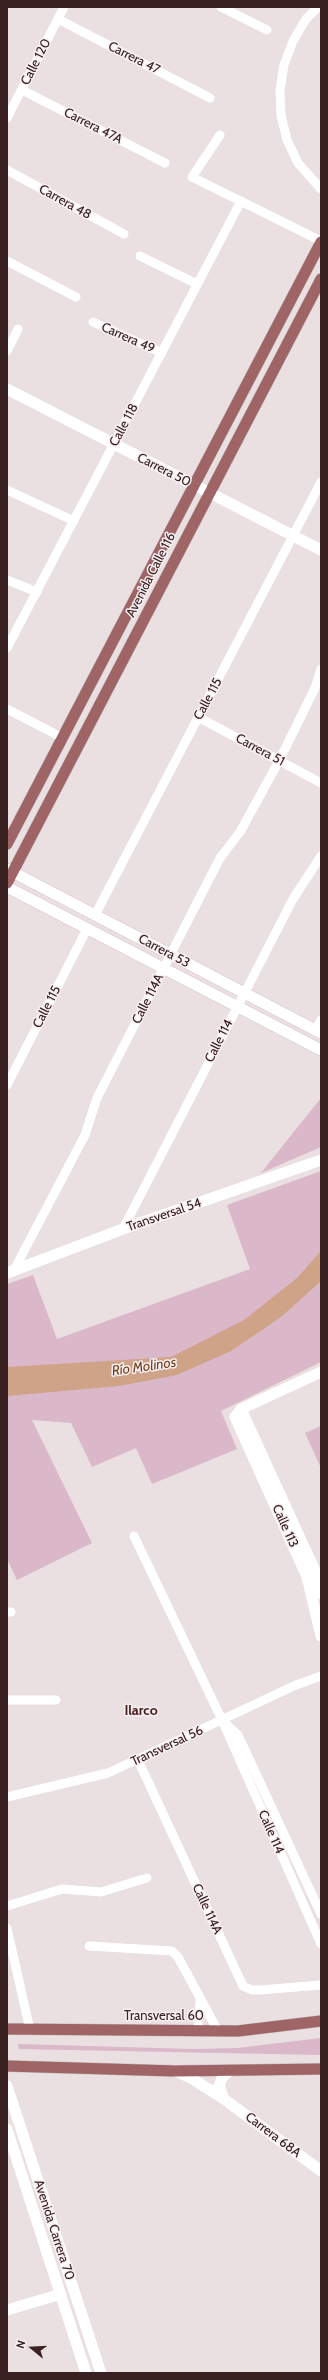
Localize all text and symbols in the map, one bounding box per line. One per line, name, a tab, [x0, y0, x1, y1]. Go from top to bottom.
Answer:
street label: Calle 120	[18, 36, 54, 88]
street label: Carrera 47	[105, 38, 163, 78]
street label: Carrera 47A	[61, 105, 125, 147]
street label: Carrera 48	[36, 181, 94, 223]
street label: Carrera 49	[99, 319, 157, 357]
street label: Calle 118	[106, 401, 142, 449]
street label: Carrera 50	[135, 450, 193, 490]
street label: Avenida Calle 116	[123, 530, 179, 620]
street label: Calle 115	[190, 675, 226, 723]
street label: Carrera 51	[233, 731, 287, 769]
street label: Carrera 53	[136, 931, 192, 971]
street label: Calle 114A	[129, 971, 167, 1027]
street label: Calle 115	[30, 983, 64, 1031]
street label: Calle 114	[202, 1017, 236, 1065]
street label: Transversal 54	[125, 1195, 203, 1235]
water label: Río Molinos	[111, 1354, 177, 1380]
street label: Calle 113	[269, 1502, 301, 1550]
district label: Ilarco	[124, 1703, 158, 1719]
street label: Transversal 56	[128, 1722, 206, 1770]
street label: Calle 114	[255, 1808, 287, 1856]
street label: Calle 114A	[189, 1881, 225, 1937]
street label: Transversal 60	[124, 2008, 204, 2024]
street label: Carrera 68A	[242, 2109, 304, 2161]
street label: Avenida Carrera 70	[30, 2178, 78, 2282]
north arrow	[12, 2328, 52, 2368]
text: N	[13, 2338, 28, 2350]

